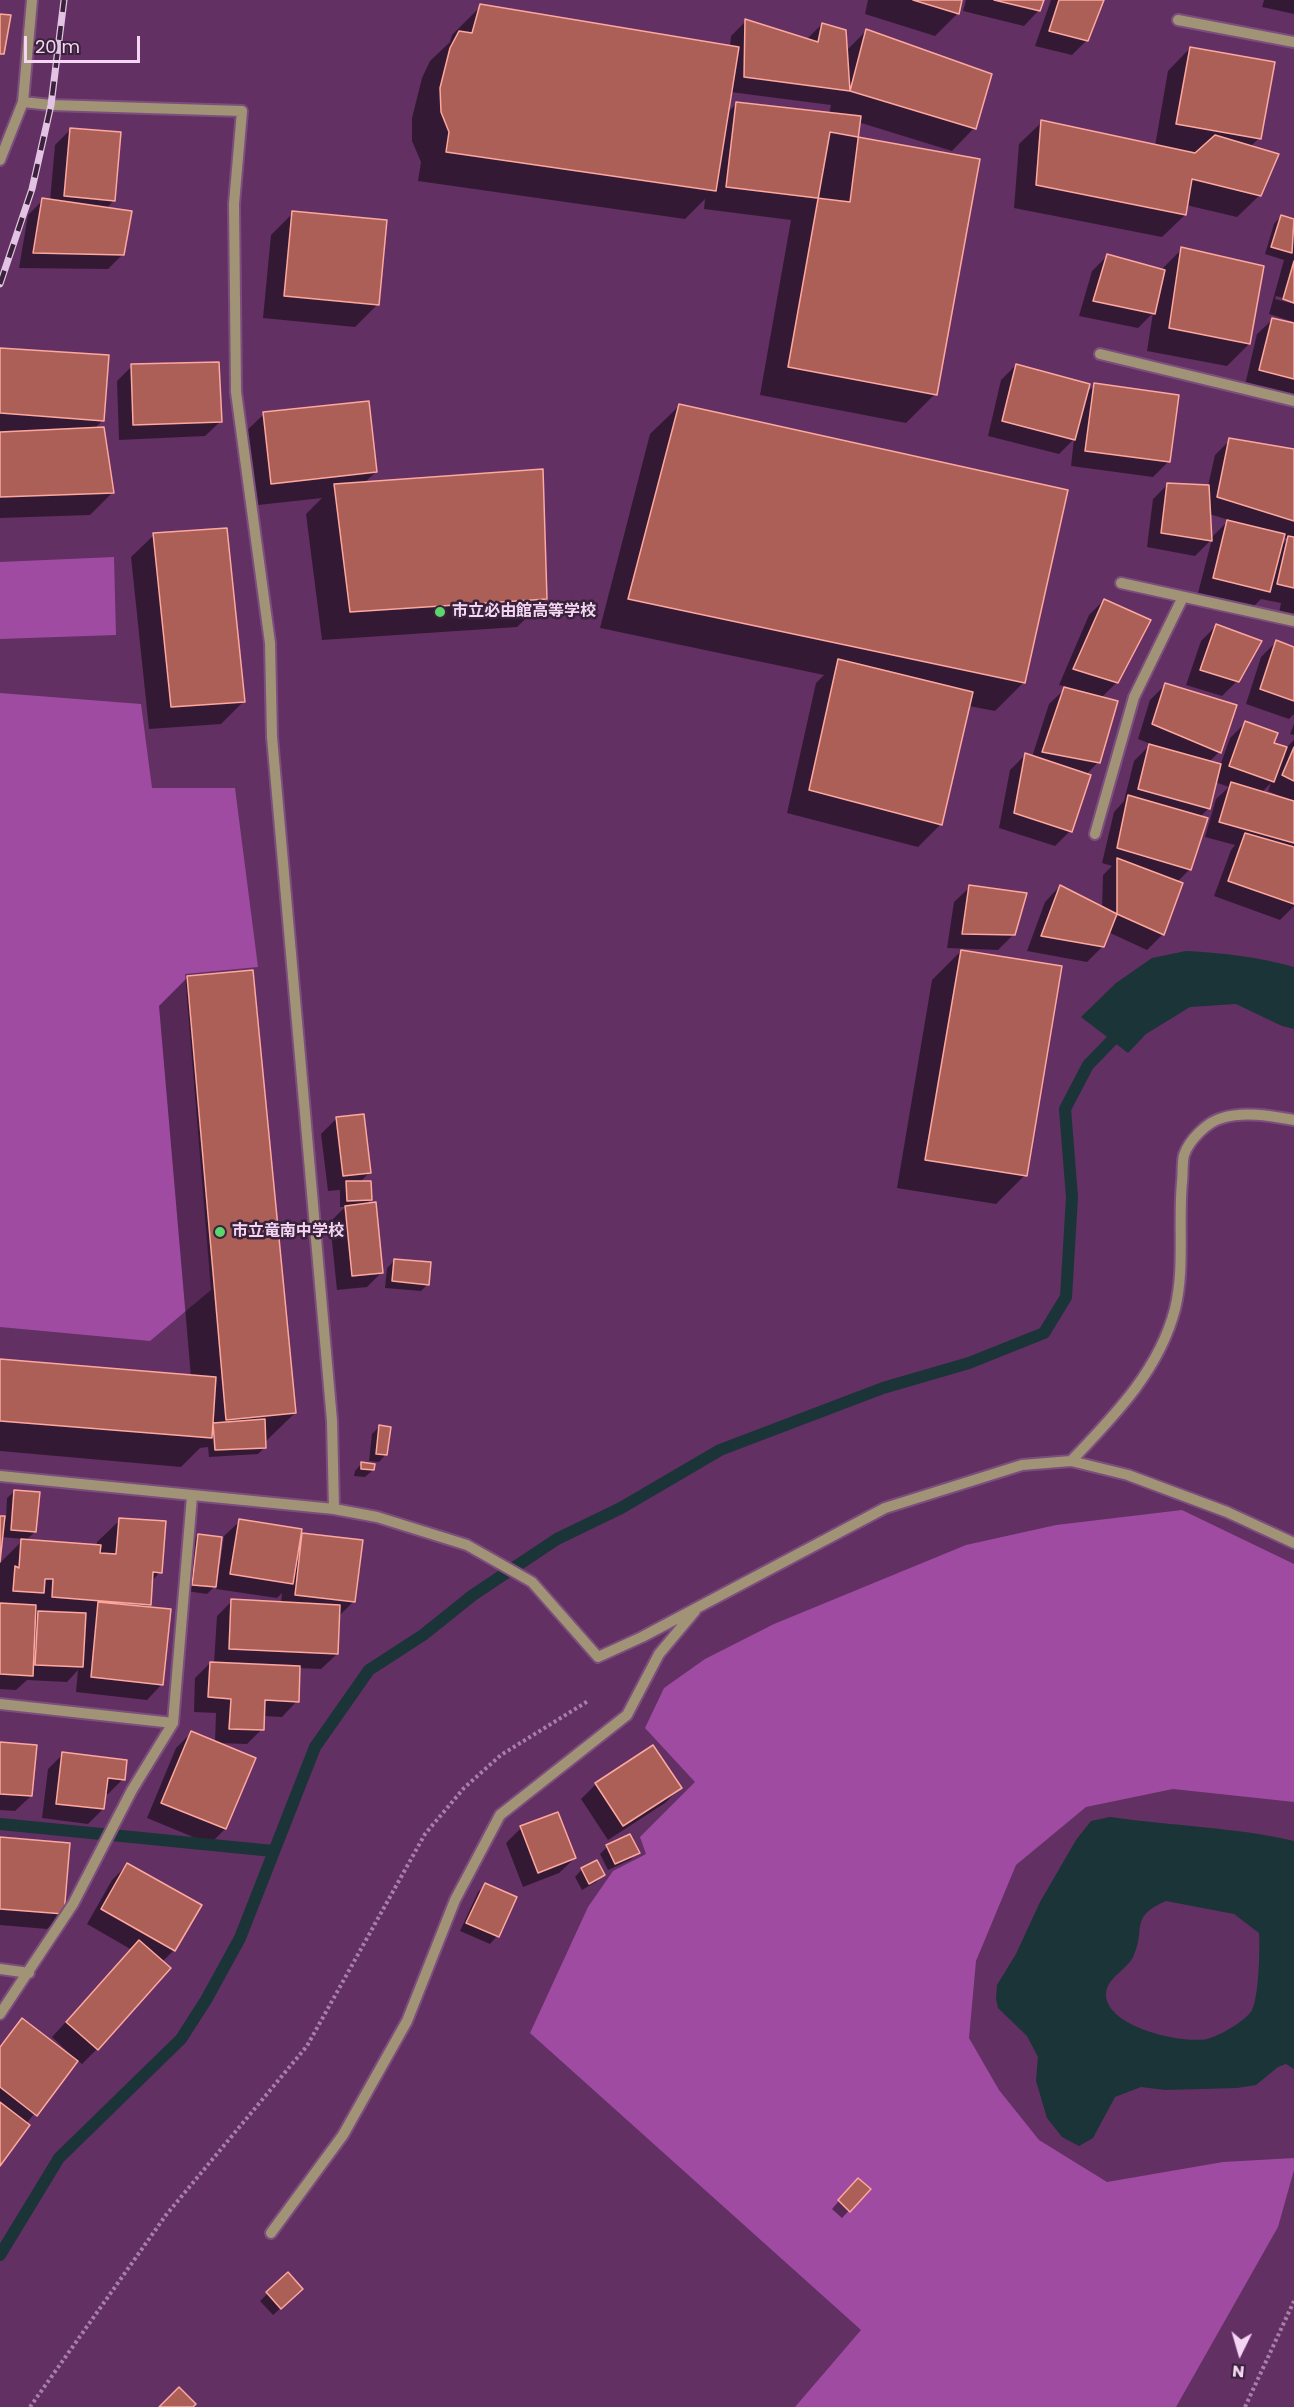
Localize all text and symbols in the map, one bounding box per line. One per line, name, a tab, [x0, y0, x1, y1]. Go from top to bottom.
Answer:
scale bar	[27, 24, 142, 62]
text: 20 m	[35, 34, 80, 59]
place label: 市立必由館高等学校	[452, 602, 596, 622]
marker: 市立必由館高等学校	[433, 605, 447, 619]
place label: 市立竜南中学校	[232, 1222, 344, 1242]
marker: 市立竜南中学校	[213, 1225, 227, 1239]
north arrow	[1210, 2323, 1270, 2383]
text: N	[1231, 2359, 1245, 2383]

